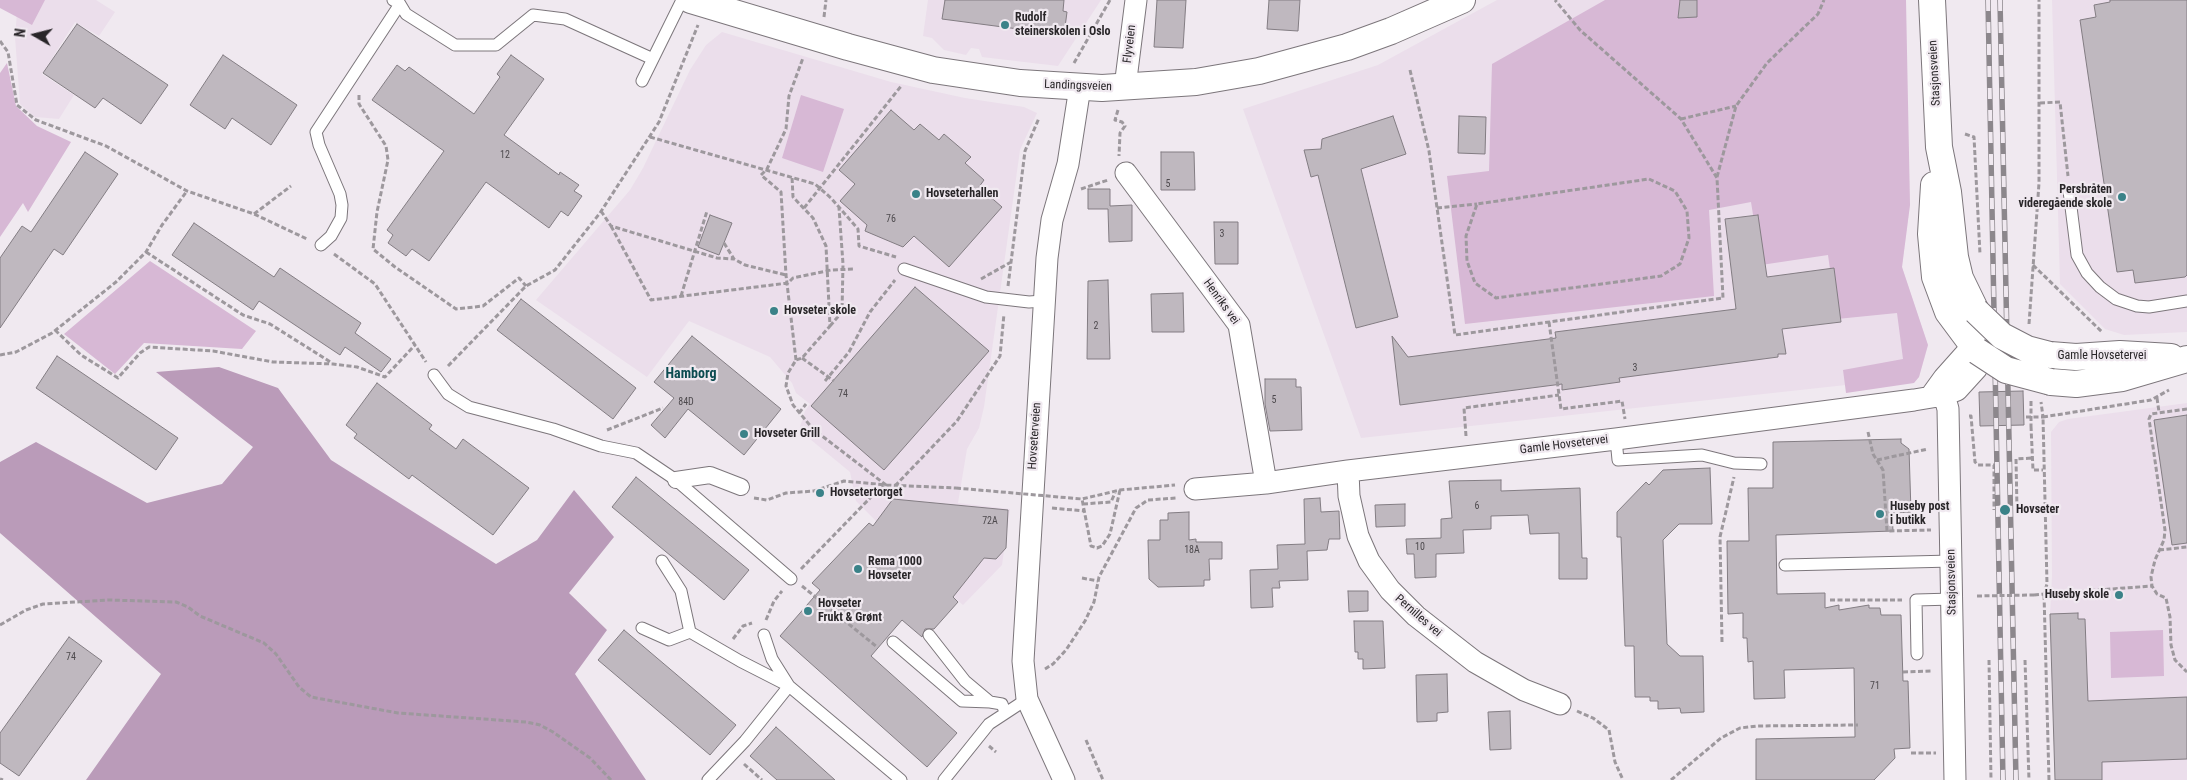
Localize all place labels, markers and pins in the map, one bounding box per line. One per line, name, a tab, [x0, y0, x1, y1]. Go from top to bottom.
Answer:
place label: Rudolf steinerskolen i Oslo	[1015, 11, 1111, 39]
marker: Rudolf steinerskolen i Oslo	[999, 19, 1011, 31]
place label: Persbråten videregående skole	[2019, 183, 2112, 211]
place label: Hovseterhallen	[926, 187, 998, 201]
marker: Hovseterhallen	[910, 188, 922, 200]
marker: Persbråten videregående skole	[2116, 191, 2128, 203]
place label: Hovseter skole	[784, 304, 856, 318]
marker: Hovseter skole	[768, 305, 780, 317]
place label: Hovseter Grill	[754, 427, 820, 441]
marker: Hovseter Grill	[738, 428, 750, 440]
place label: Hovsetertorget	[830, 486, 902, 500]
marker: Hovsetertorget	[814, 487, 826, 499]
place label: Huseby post i butikk	[1890, 500, 1949, 528]
marker: Hovseter	[1998, 503, 2012, 517]
place label: Hovseter	[2016, 503, 2059, 517]
marker: Huseby post i butikk	[1874, 508, 1886, 520]
place label: Rema 1000 Hovseter	[868, 555, 922, 583]
marker: Rema 1000 Hovseter	[852, 563, 864, 575]
place label: Huseby skole	[2045, 588, 2109, 602]
marker: Huseby skole	[2113, 589, 2125, 601]
place label: Hovseter Frukt & Grønt	[818, 597, 882, 625]
marker: Hovseter Frukt & Grønt	[802, 605, 814, 617]

